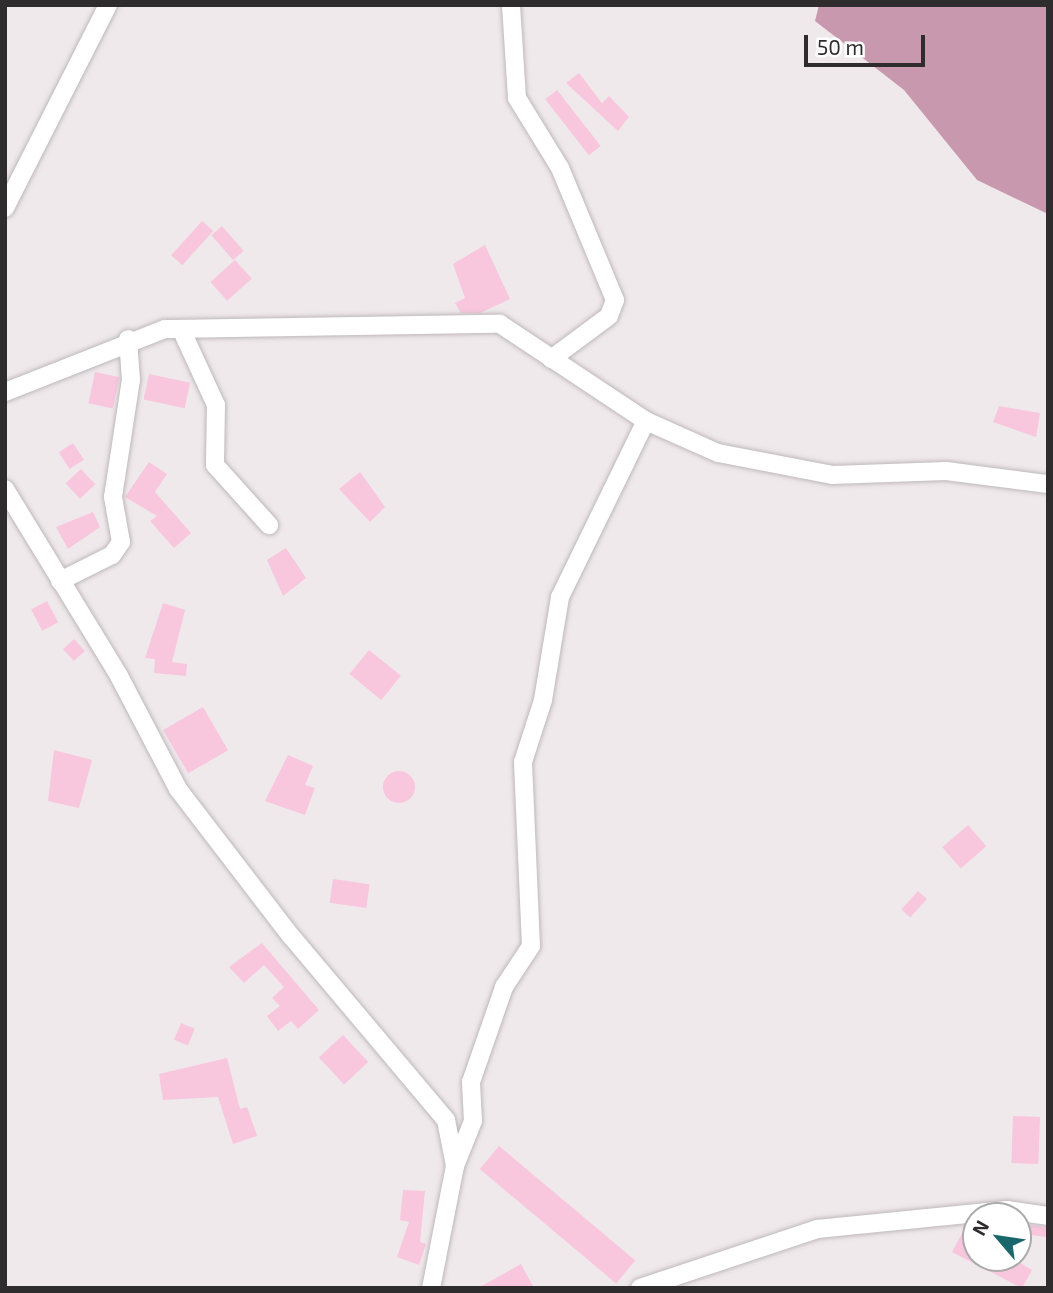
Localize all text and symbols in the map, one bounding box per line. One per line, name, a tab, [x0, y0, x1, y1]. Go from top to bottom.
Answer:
scale bar	[808, 21, 929, 65]
text: 50 m	[817, 34, 864, 59]
north arrow	[962, 1202, 1032, 1272]
text: N	[967, 1216, 993, 1239]

